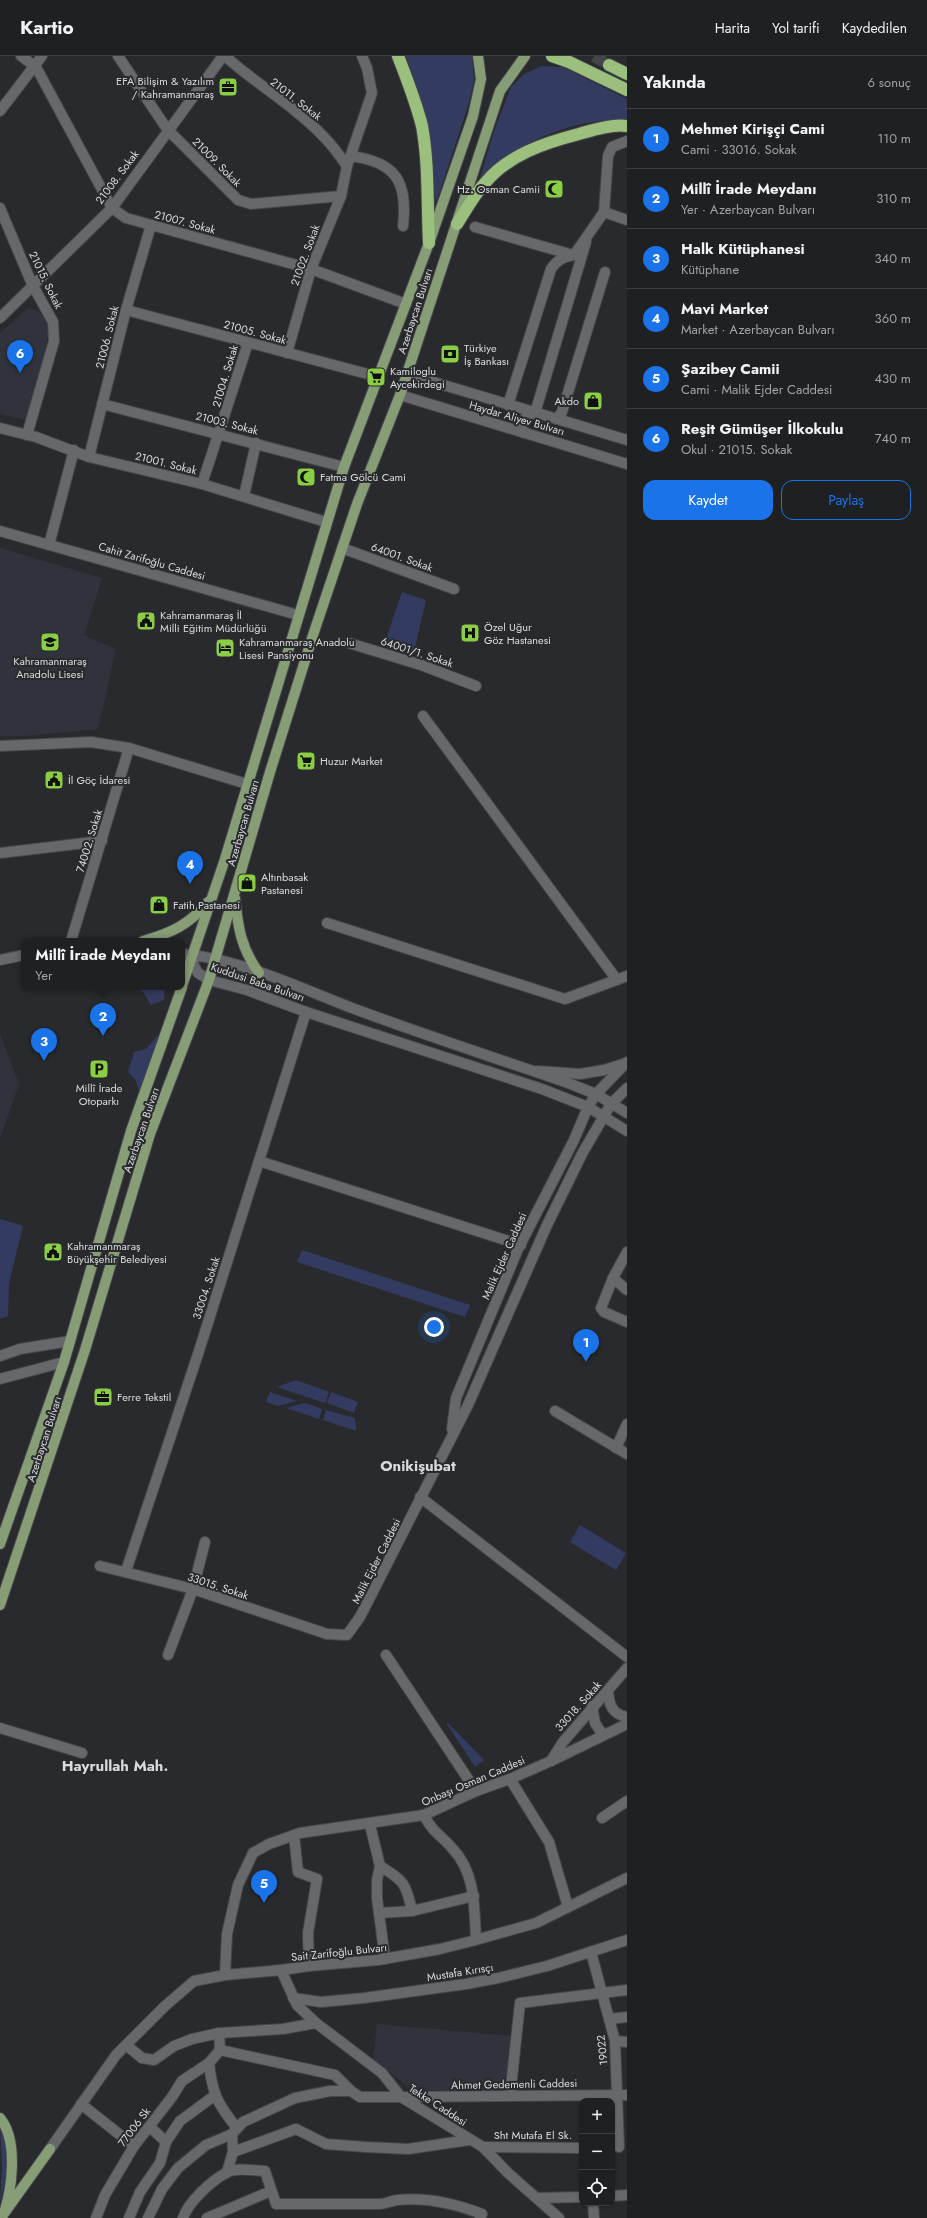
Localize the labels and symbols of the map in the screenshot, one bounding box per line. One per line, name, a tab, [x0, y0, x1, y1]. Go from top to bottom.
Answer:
place label: EFA Bilişim & Yazılım / Kahramanmaraş	[116, 73, 215, 102]
street label: 21011. Sokak	[267, 74, 325, 124]
office icon: EFA Bilişim & Yazılım / Kahramanmaraş	[217, 76, 239, 98]
street label: 21009. Sokak	[189, 134, 245, 190]
street label: 21008. Sokak	[91, 147, 143, 207]
mosque icon: Hz. Osman Camii	[543, 178, 565, 200]
place label: Hz. Osman Camii	[457, 181, 540, 197]
street label: 21007. Sokak	[153, 206, 217, 238]
street label: 21002. Sokak	[286, 222, 324, 288]
street label: 21015. Sokak	[25, 248, 67, 312]
street label: Azerbaycan Bulvarı	[394, 266, 436, 356]
street label: 21006. Sokak	[91, 304, 123, 370]
street label: 21005. Sokak	[222, 316, 288, 348]
pin: 6	[7, 340, 33, 373]
place label: Türkiye İş Bankası	[464, 340, 509, 369]
street label: 21004. Sokak	[208, 343, 242, 409]
bank icon: Türkiye İş Bankası	[439, 343, 461, 365]
place label: Kamiloglu Aycekirdegi	[390, 363, 445, 392]
supermarket icon: Kamiloglu Aycekirdegi	[365, 366, 387, 388]
shop icon: Akdo	[582, 390, 604, 412]
place label: Akdo	[555, 393, 579, 409]
street label: Haydar Aliyev Bulvarı	[467, 397, 567, 439]
street label: 21003. Sokak	[194, 408, 260, 439]
street label: 21001. Sokak	[134, 448, 199, 478]
mosque icon: Fatma Gölcü Cami	[295, 466, 317, 488]
place label: Fatma Gölcü Cami	[320, 469, 406, 485]
street label: Cahit Zarifoğlu Caddesi	[97, 538, 208, 584]
street label: 64001. Sokak	[369, 538, 435, 576]
place label: Kahramanmaraş İl Milli Eğitim Müdürlüğü	[160, 607, 266, 636]
public building icon: Kahramanmaraş İl Milli Eğitim Müdürlüğü	[135, 610, 157, 632]
place label: Özel Uğur Göz Hastanesi	[484, 619, 551, 648]
hospital icon: Özel Uğur Göz Hastanesi	[459, 622, 481, 644]
school or university icon: Kahramanmaraş Anadolu Lisesi	[39, 631, 61, 653]
street label: 64001/1. Sokak	[379, 633, 455, 671]
place label: Kahramanmaraş Anadolu Lisesi Pansiyonu	[239, 634, 355, 663]
hotel icon: Kahramanmaraş Anadolu Lisesi Pansiyonu	[214, 637, 236, 659]
place label: Kahramanmaraş Anadolu Lisesi	[13, 653, 87, 682]
supermarket icon: Huzur Market	[295, 750, 317, 772]
place label: Huzur Market	[320, 753, 383, 769]
public building icon: İl Göç İdaresi	[43, 769, 65, 791]
place label: İl Göç İdaresi	[68, 772, 131, 788]
street label: Azerbaycan Bulvarı	[223, 778, 263, 868]
street label: 74002. Sokak	[72, 807, 106, 875]
pin: 4	[177, 851, 203, 884]
place label: Altınbasak Pastanesi	[261, 869, 308, 898]
shop icon: Altınbasak Pastanesi	[236, 872, 258, 894]
shop icon: Fatih Pastanesi	[148, 894, 170, 916]
place label: Fatih Pastanesi	[173, 897, 240, 913]
street label: Kuddusi Baba Bulvarı	[209, 958, 307, 1006]
pin: 2	[90, 1003, 116, 1036]
pin: 3	[31, 1028, 57, 1061]
parking icon: Millî İrade Otoparkı	[88, 1058, 110, 1080]
place label: Millî İrade Otoparkı	[76, 1080, 123, 1109]
street label: Azerbaycan Bulvarı	[119, 1085, 163, 1175]
street label: Malik Ejder Caddesi	[478, 1210, 530, 1302]
place label: Kahramanmaraş Büyükşehir Belediyesi	[67, 1238, 167, 1267]
public building icon: Kahramanmaraş Büyükşehir Belediyesi	[42, 1241, 64, 1263]
street label: 33004. Sokak	[188, 1254, 224, 1321]
your location	[424, 1317, 444, 1337]
pin: 1	[573, 1329, 599, 1362]
office icon: Ferre Tekstil	[92, 1386, 114, 1408]
place label: Ferre Tekstil	[117, 1389, 171, 1405]
street label: Azerbaycan Bulvarı	[23, 1394, 65, 1484]
district label: Onikişubat	[380, 1455, 456, 1477]
street label: Malik Ejder Caddesi	[348, 1515, 404, 1606]
street label: 33015. Sokak	[185, 1569, 251, 1603]
street label: 33018. Sokak	[551, 1677, 605, 1735]
street label: Onbaşı Osman Caddesi	[419, 1752, 527, 1810]
district label: Hayrullah Mah.	[62, 1755, 168, 1777]
pin: 5	[251, 1870, 277, 1903]
street label: Sait Zarifoğlu Bulvarı	[290, 1939, 388, 1965]
street label: Mustafa Kırısçı	[426, 1959, 494, 1985]
street label: 19022	[592, 2034, 612, 2066]
street label: Ahmet Gedemenli Caddesi	[451, 2075, 577, 2093]
street label: Tekke Caddesi	[406, 2080, 470, 2130]
street label: 77006 Sk	[114, 2104, 154, 2150]
street label: Sht Mutafa El Sk.	[494, 2127, 572, 2143]

